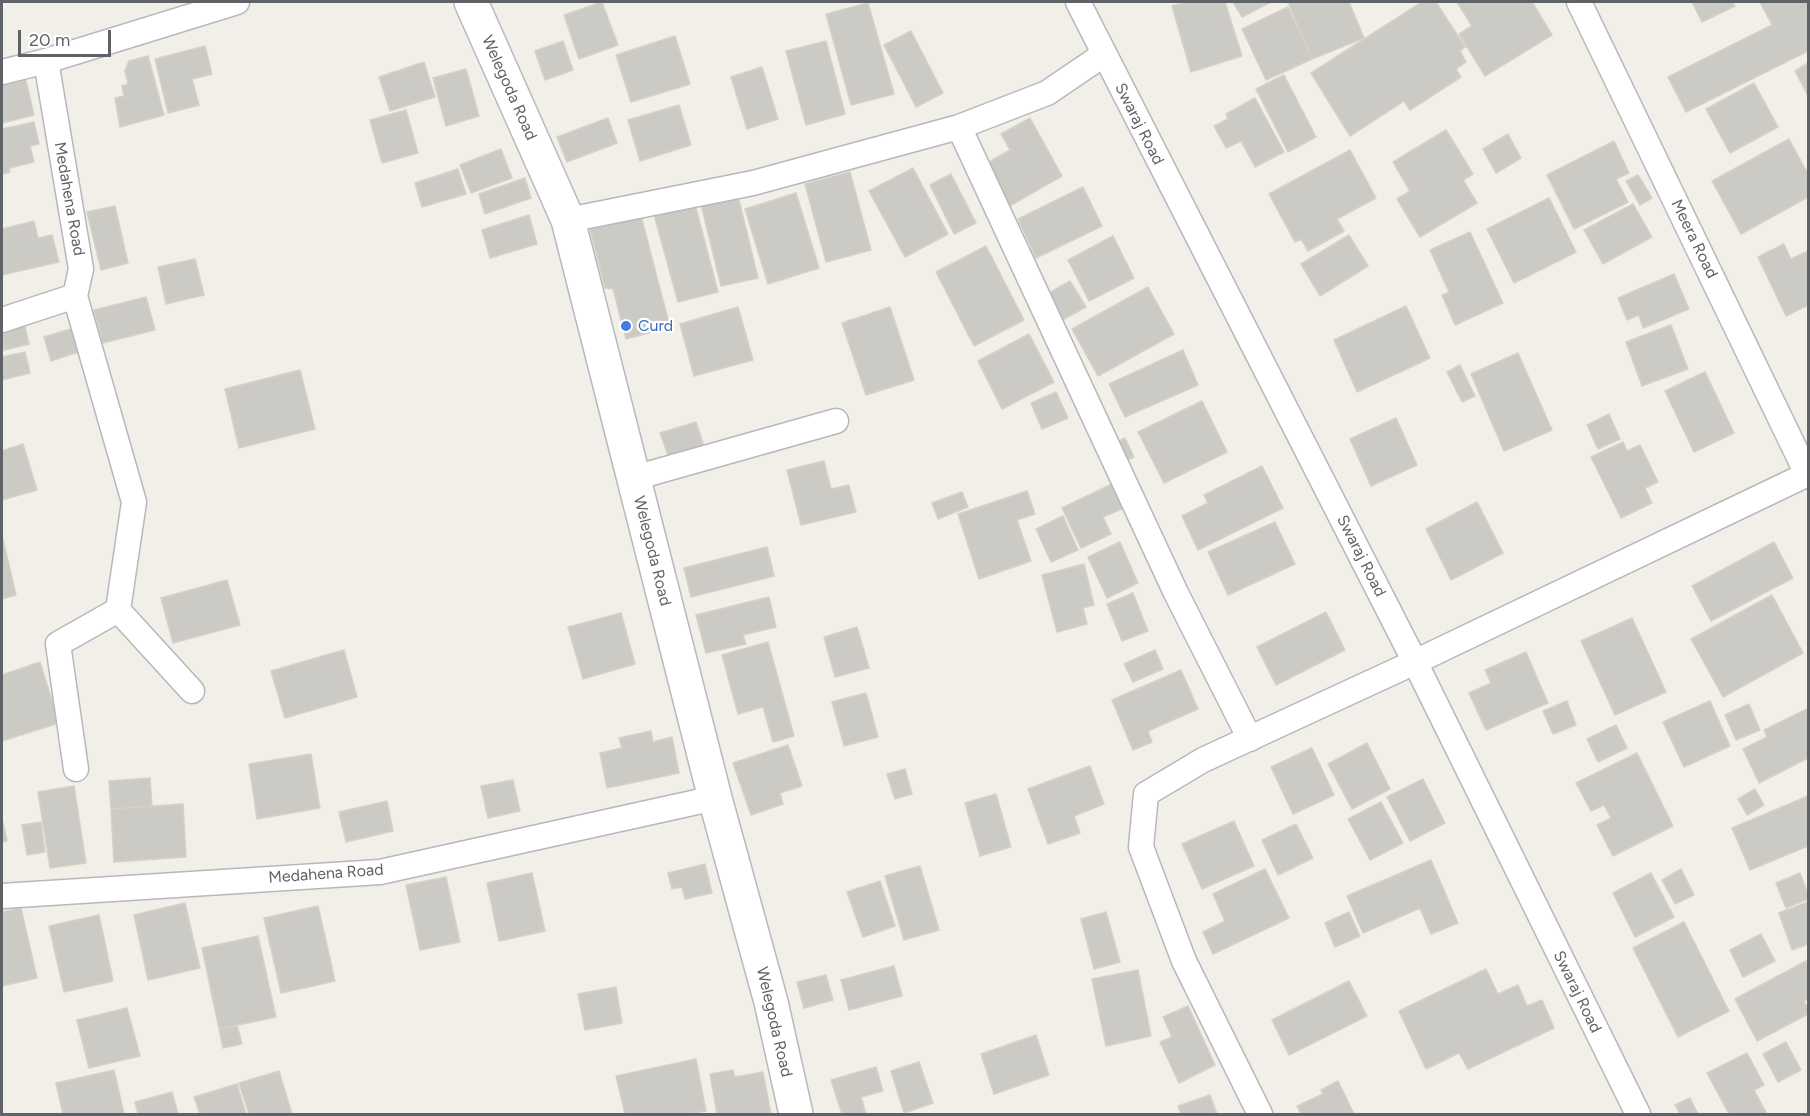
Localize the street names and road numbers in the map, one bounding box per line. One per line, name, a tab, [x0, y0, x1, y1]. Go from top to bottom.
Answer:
street label: Welegoda Road	[477, 33, 541, 143]
street label: Swaraj Road	[1110, 80, 1168, 168]
street label: Medahena Road	[50, 141, 88, 257]
street label: Meera Road	[1667, 196, 1721, 282]
street label: Welegoda Road	[629, 494, 675, 608]
street label: Swaraj Road	[1332, 512, 1390, 600]
street label: Medahena Road	[268, 860, 384, 888]
street label: Swaraj Road	[1549, 948, 1605, 1036]
street label: Welegoda Road	[752, 965, 796, 1079]

